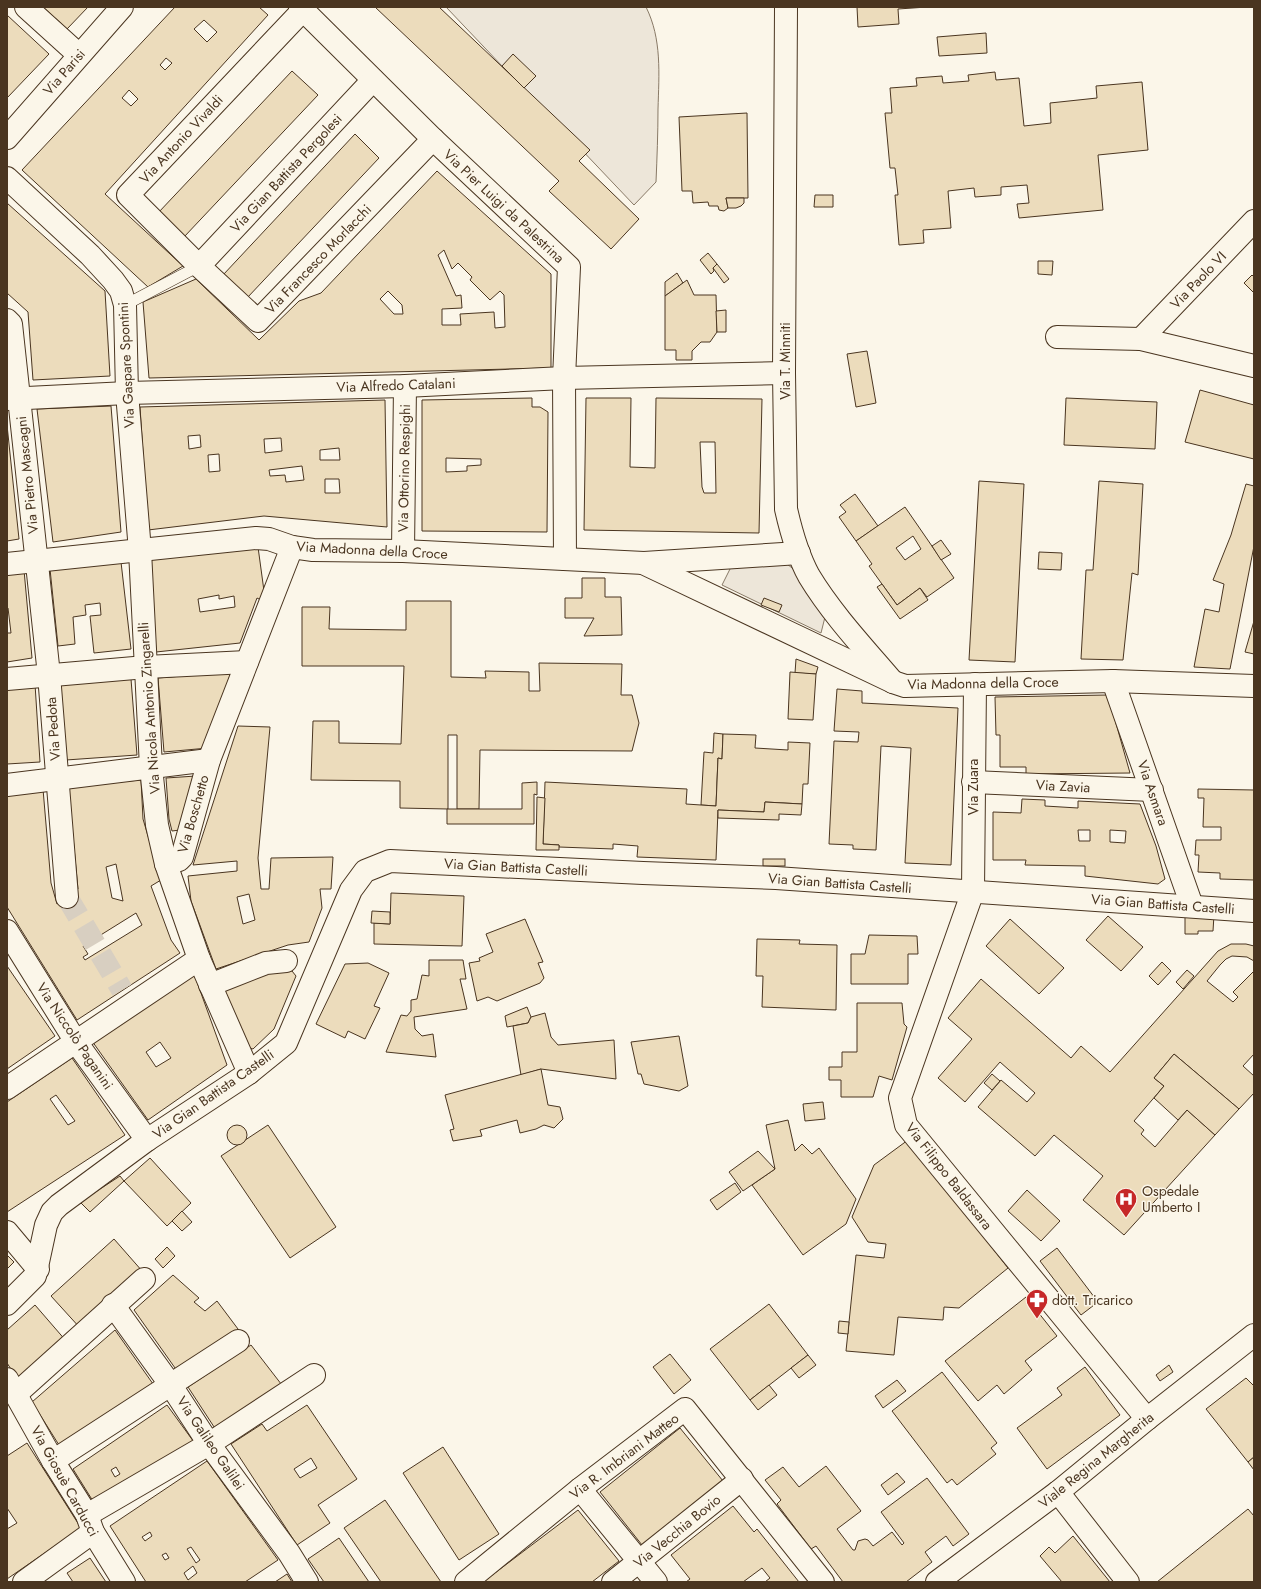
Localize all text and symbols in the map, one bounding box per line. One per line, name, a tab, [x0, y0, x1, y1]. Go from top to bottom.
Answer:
street label: Via Parisi	[38, 44, 90, 100]
street label: Via Antonio Vivaldi	[135, 90, 227, 188]
street label: Via Gian Battista Pergolesi	[226, 109, 346, 237]
street label: Via Pier Luigi da Palestrina	[439, 144, 569, 268]
street label: Via Francesco Morlacchi	[260, 200, 376, 318]
street label: Via Paolo VI	[1165, 247, 1231, 313]
street label: Via Gaspare Spontini	[113, 301, 139, 429]
street label: Via T. Minniti	[775, 322, 795, 400]
street label: Via Alfredo Catalani	[336, 373, 456, 397]
street label: Via Ottorino Respighi	[393, 404, 415, 532]
street label: Via Pietro Mascagni	[11, 415, 43, 535]
street label: Via Madonna della Croce	[296, 536, 448, 564]
street label: Via Nicola Antonio Zingarelli	[133, 621, 165, 795]
street label: Via Madonna della Croce	[907, 672, 1059, 694]
street label: Via Pedota	[41, 696, 65, 762]
street label: Via Asmara	[1132, 758, 1174, 828]
street label: Via Zuara	[963, 759, 983, 815]
street label: Via Boschetto	[172, 772, 214, 855]
street label: Via Zavia	[1035, 775, 1091, 797]
street label: Via Gian Battista Castelli	[444, 853, 588, 881]
street label: Via Gian Battista Castelli	[767, 868, 913, 898]
street label: Via Gian Battista Castelli	[1090, 889, 1236, 919]
street label: Via Niccolò Paganini	[32, 979, 118, 1093]
street label: Via Gian Battista Castelli	[148, 1044, 278, 1144]
street label: Via Filippo Baldassara	[901, 1118, 997, 1234]
place label: Ospedale Umberto I	[1142, 1181, 1200, 1217]
hospital icon: Ospedale Umberto I	[1113, 1186, 1139, 1219]
pharmacy icon: dott. Tricarico	[1024, 1287, 1050, 1320]
place label: dott. Tricarico	[1052, 1290, 1133, 1310]
street label: Via Galileo Galilei	[172, 1392, 250, 1494]
street label: Viale Regina Margherita	[1034, 1407, 1158, 1513]
street label: Via R. Imbriani Matteo	[565, 1408, 683, 1504]
street label: Via Giosuè Carducci	[26, 1422, 104, 1540]
street label: Via Vecchia Bovio	[629, 1489, 725, 1572]

